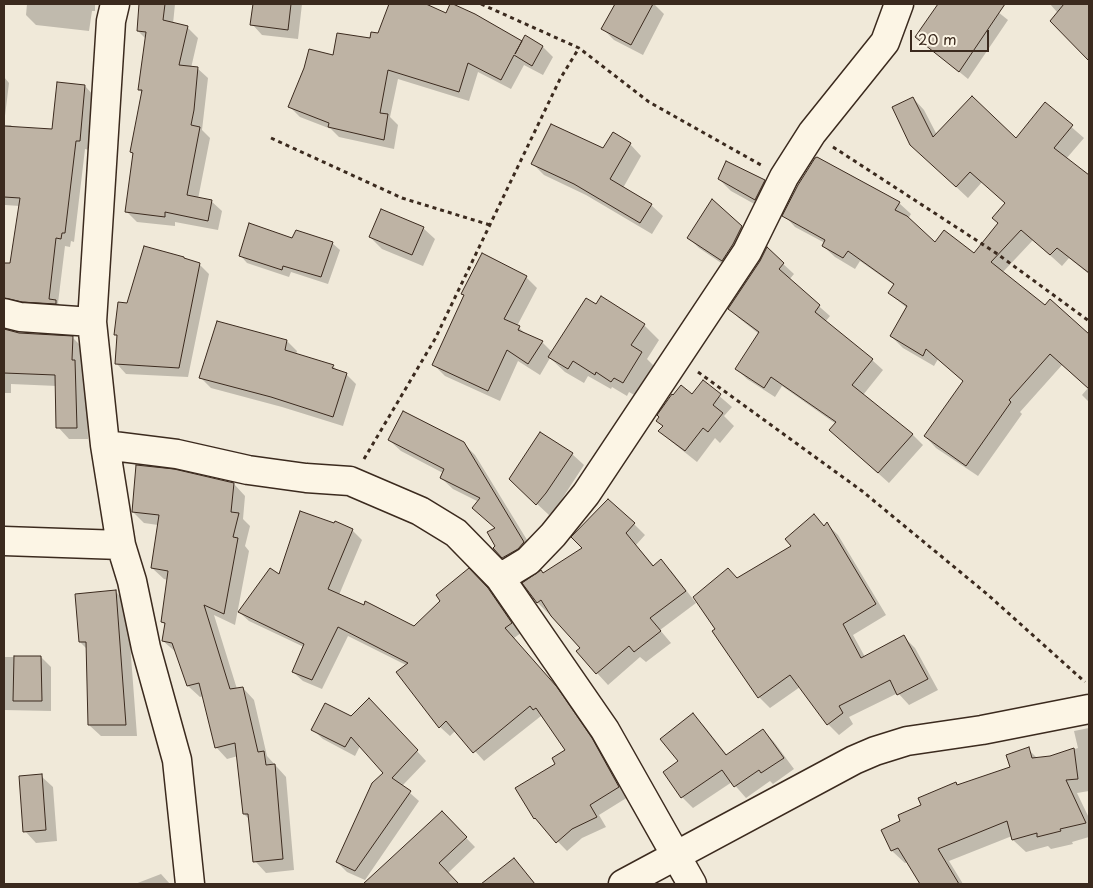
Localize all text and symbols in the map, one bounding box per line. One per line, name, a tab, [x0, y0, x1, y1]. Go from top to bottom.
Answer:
scale bar	[913, 20, 992, 52]
text: 20 m	[918, 27, 957, 50]

